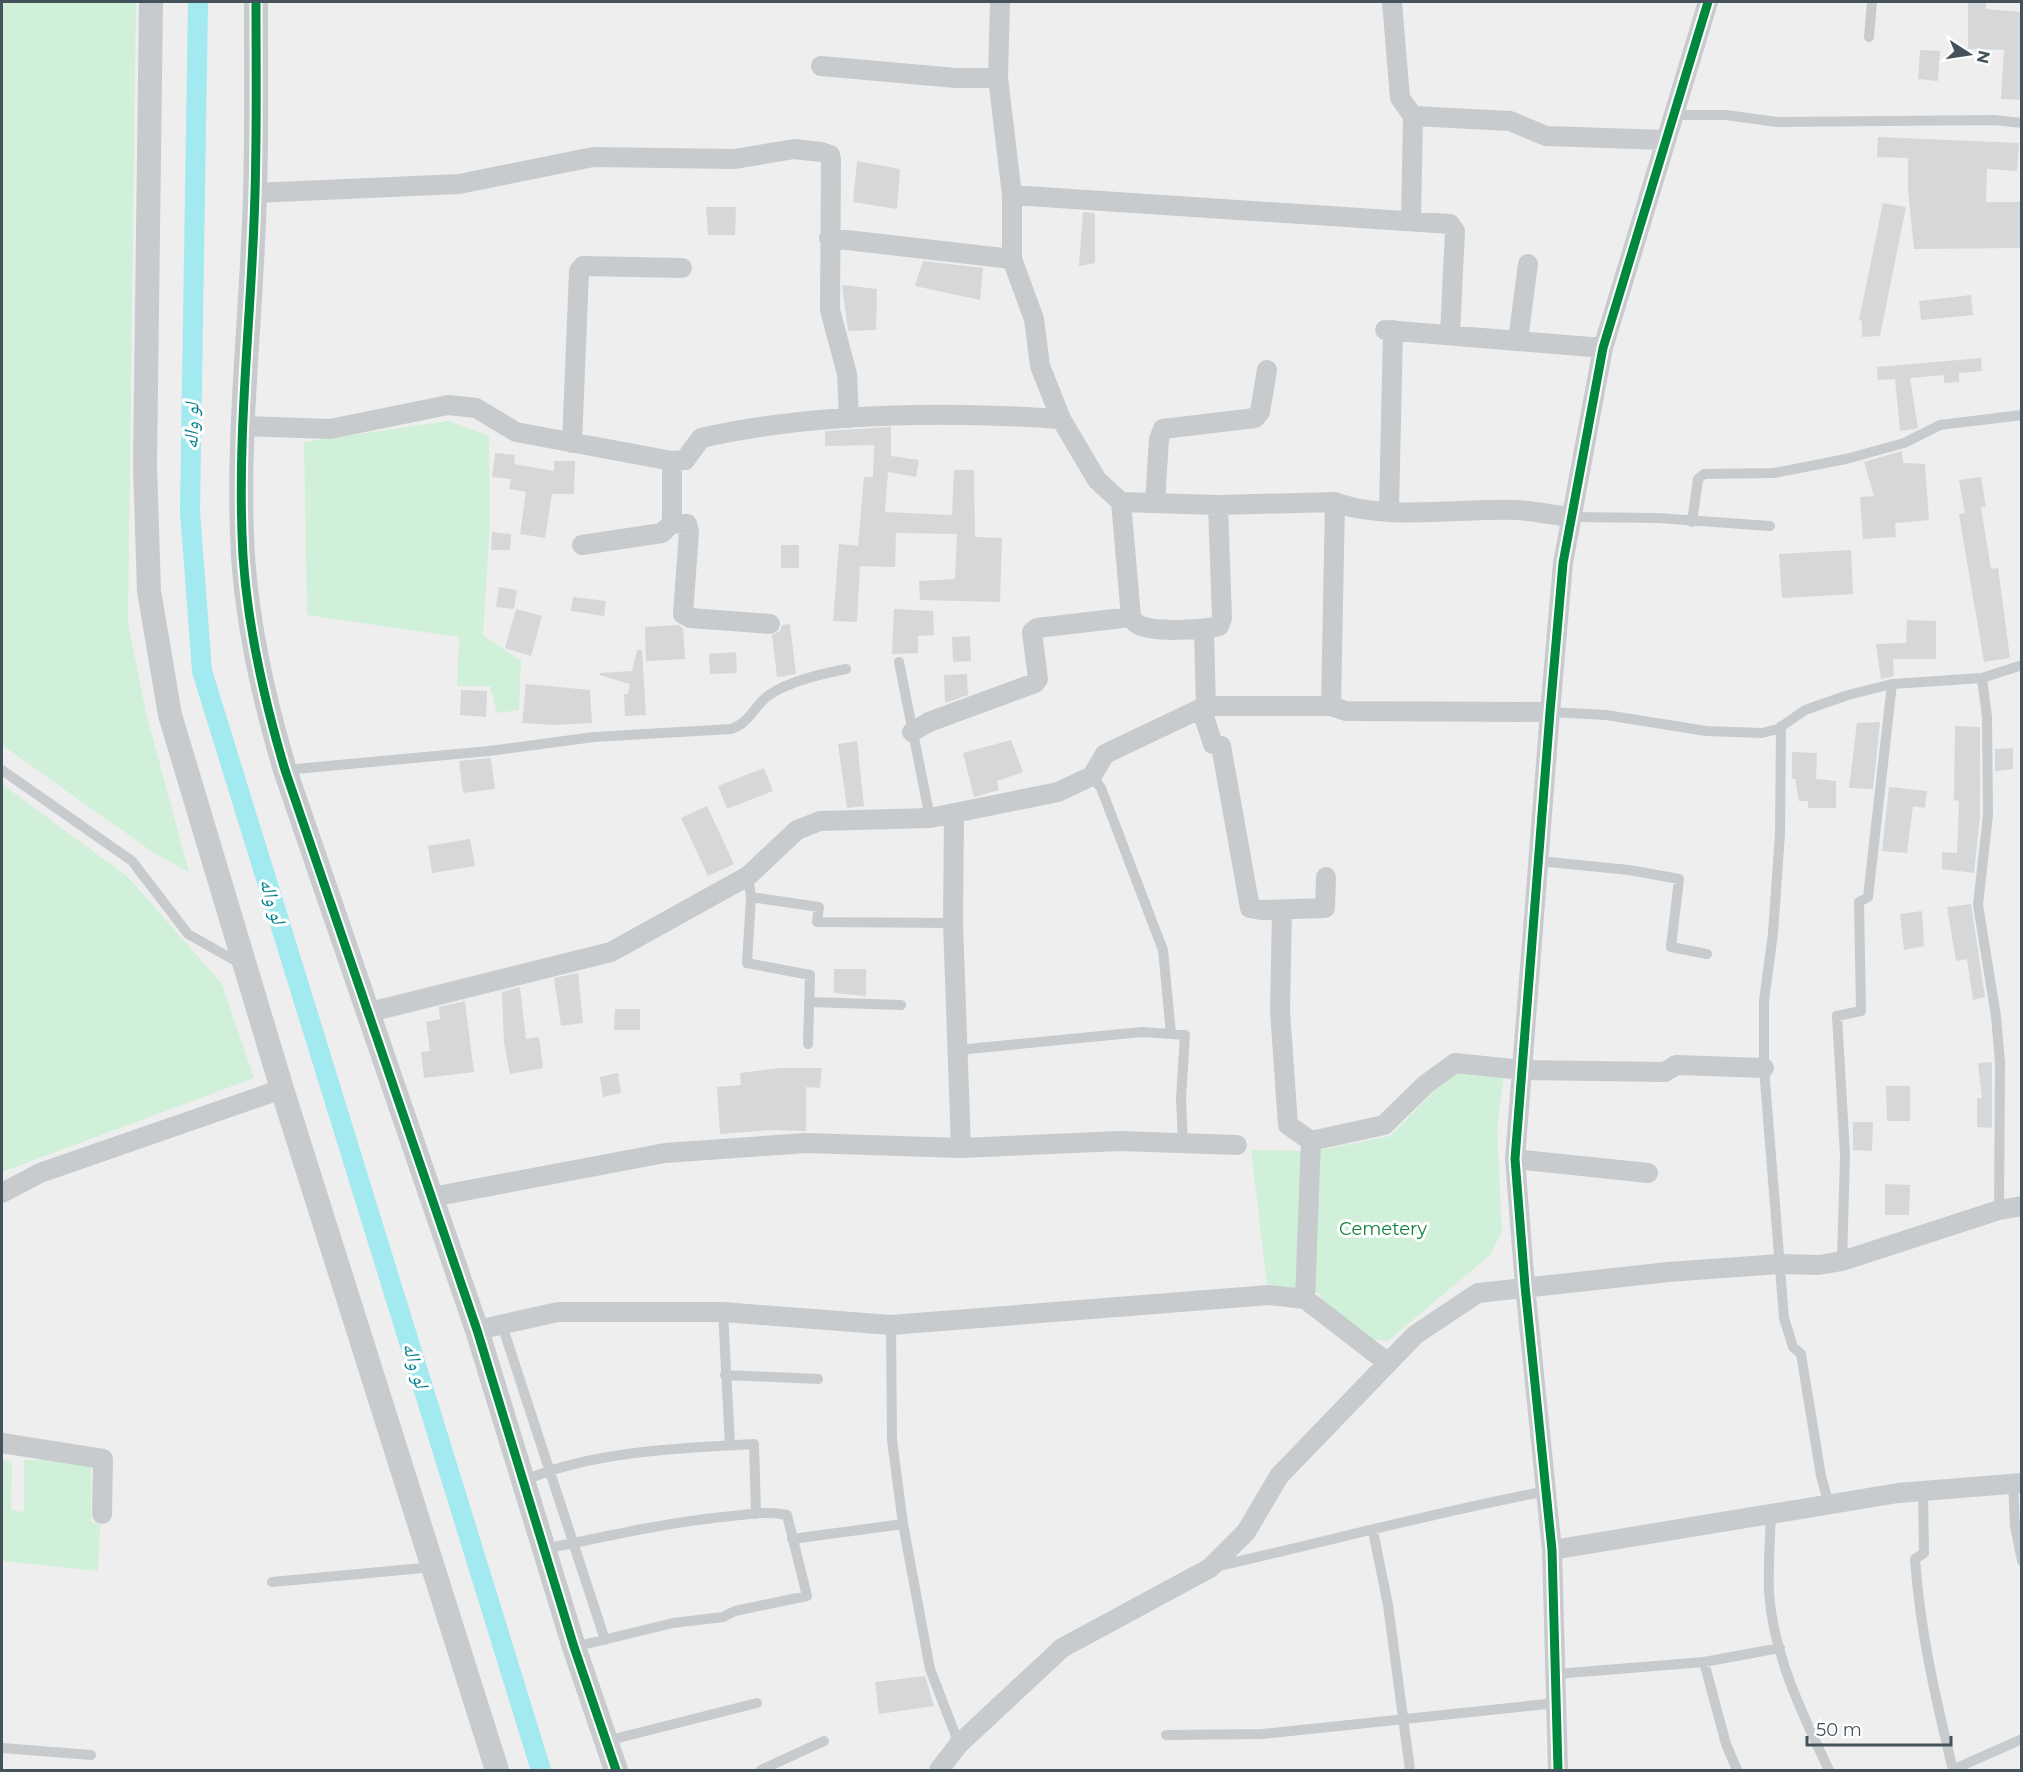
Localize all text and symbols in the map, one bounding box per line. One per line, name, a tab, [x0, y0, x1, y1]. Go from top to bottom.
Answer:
north arrow	[1939, 24, 1999, 84]
text: N	[1973, 49, 1994, 65]
water label: لو واله	[179, 401, 203, 449]
water label: لو واله	[255, 875, 292, 928]
park label: Cemetery	[1339, 1218, 1427, 1240]
water label: لو واله	[398, 1339, 435, 1392]
scale bar	[1807, 1709, 1951, 1747]
text: 50 m	[1816, 1719, 1862, 1741]

